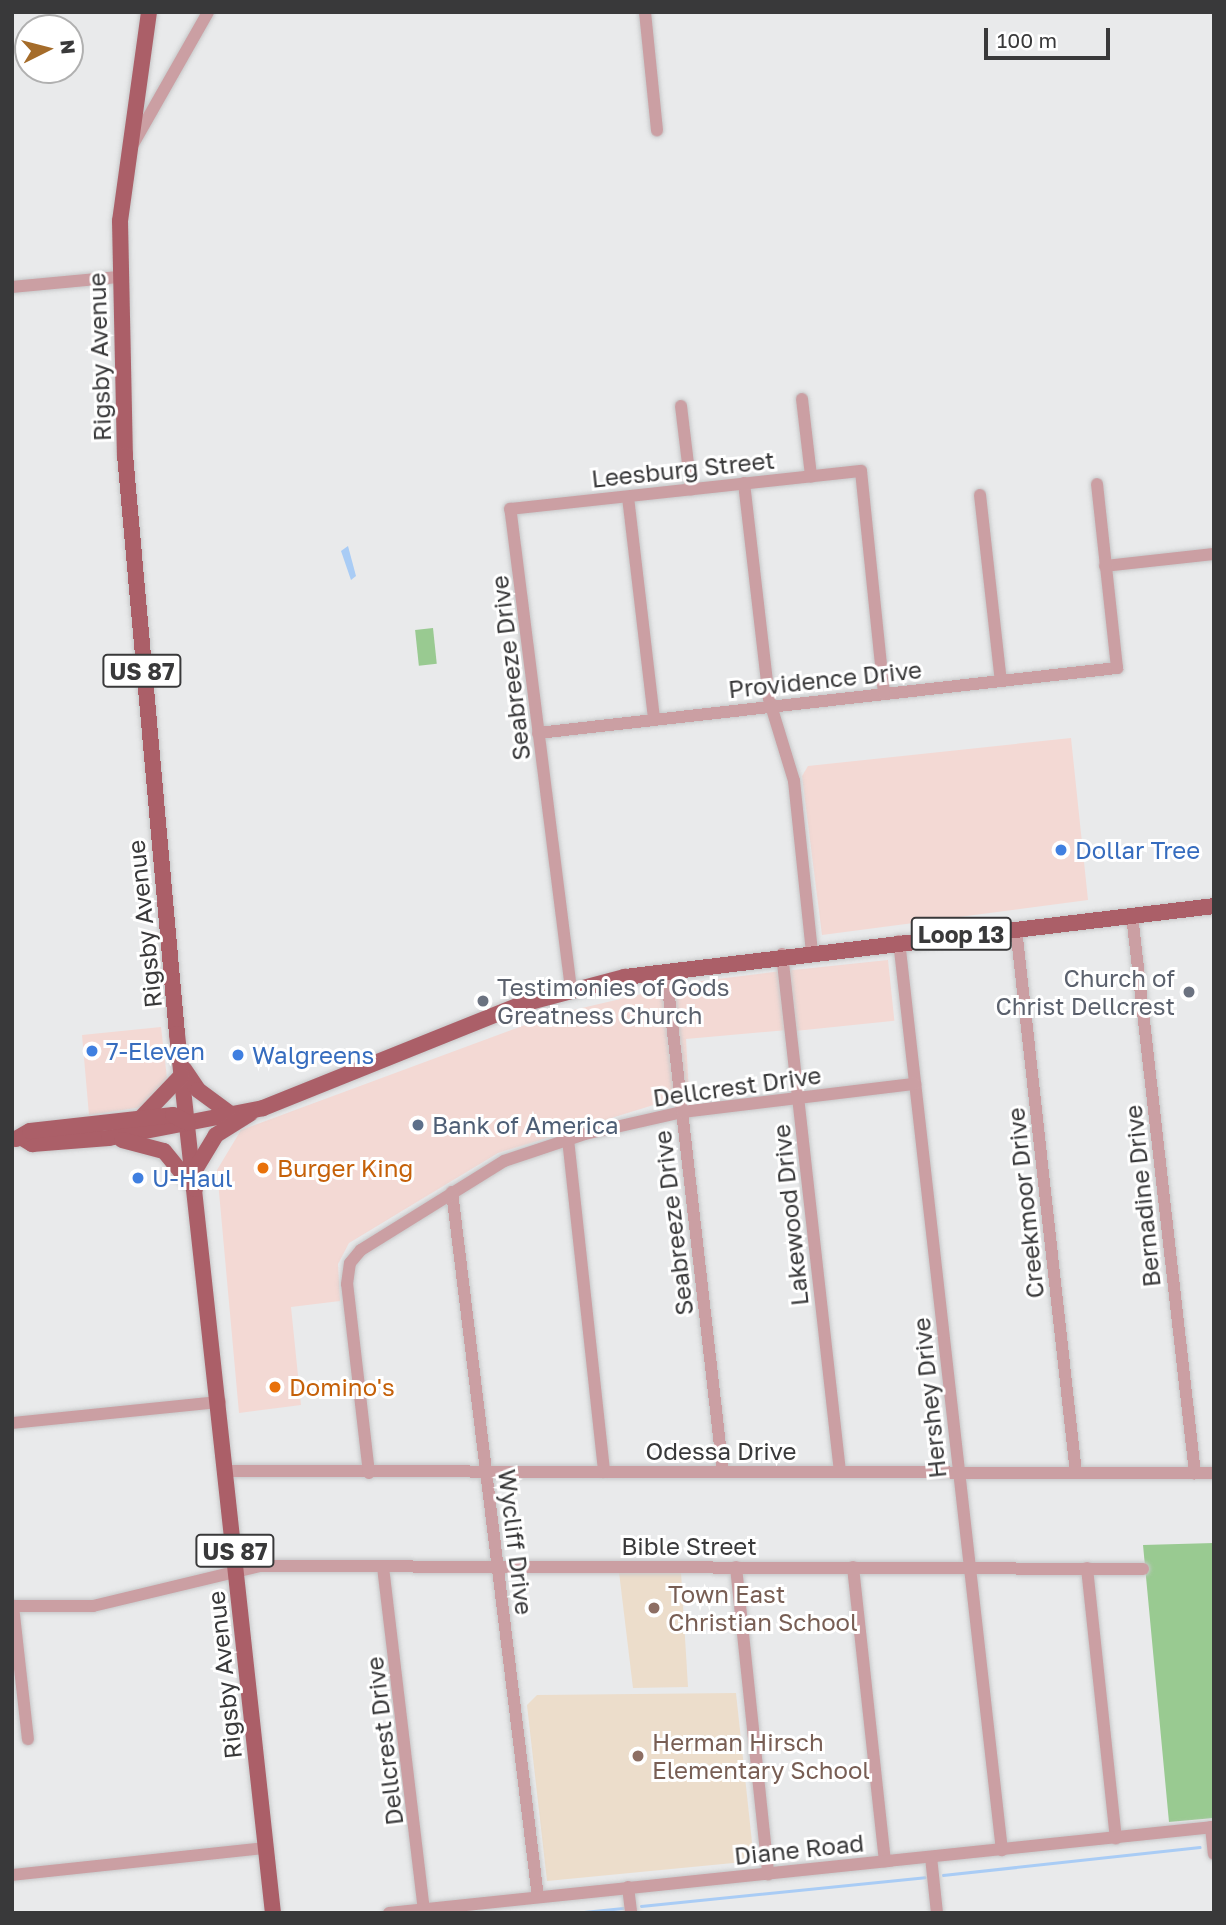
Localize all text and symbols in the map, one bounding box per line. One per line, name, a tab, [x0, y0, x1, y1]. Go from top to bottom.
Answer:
north arrow	[14, 14, 84, 84]
scale bar	[988, 14, 1114, 58]
text: 100 m	[997, 27, 1057, 53]
text: N	[56, 39, 81, 55]
street label: Rigsby Avenue	[82, 272, 116, 442]
street label: Leesburg Street	[590, 445, 776, 493]
street label: Seabreeze Drive	[484, 574, 536, 762]
road number: US 87	[102, 652, 182, 691]
street label: Providence Drive	[727, 655, 923, 703]
place label: Dollar Tree	[1075, 836, 1200, 864]
street label: Rigsby Avenue	[121, 839, 167, 1009]
marker: Dollar Tree	[1053, 842, 1069, 858]
road number: Loop 13	[910, 914, 1012, 953]
place label: Church of Christ Dellcrest	[996, 964, 1175, 1020]
place label: Testimonies of Gods Greatness Church	[497, 973, 730, 1029]
marker: Church of Christ Dellcrest	[1181, 984, 1197, 1000]
marker: Testimonies of Gods Greatness Church	[475, 993, 491, 1009]
place label: 7-Eleven	[106, 1037, 205, 1065]
place label: Walgreens	[252, 1041, 374, 1069]
marker: 7-Eleven	[84, 1043, 100, 1059]
marker: Walgreens	[230, 1047, 246, 1063]
street label: Dellcrest Drive	[651, 1060, 823, 1112]
street label: Bernadine Drive	[1118, 1103, 1166, 1289]
street label: Creekmoor Drive	[1001, 1106, 1049, 1300]
place label: Bank of America	[432, 1111, 619, 1139]
marker: Bank of America	[410, 1117, 426, 1133]
street label: Lakewood Drive	[766, 1123, 814, 1307]
street label: Seabreeze Drive	[647, 1129, 699, 1317]
place label: Burger King	[277, 1154, 413, 1182]
marker: Burger King	[255, 1160, 271, 1176]
place label: U-Haul	[152, 1164, 233, 1192]
marker: U-Haul	[130, 1170, 146, 1186]
street label: Hershey Drive	[906, 1316, 952, 1480]
place label: Domino's	[289, 1373, 395, 1401]
marker: Domino's	[267, 1379, 283, 1395]
street label: Odessa Drive	[646, 1437, 796, 1465]
street label: Wycliff Drive	[493, 1468, 539, 1616]
road number: US 87	[195, 1532, 275, 1570]
street label: Bible Street	[621, 1532, 757, 1560]
place label: Town East Christian School	[668, 1580, 858, 1636]
street label: Rigsby Avenue	[201, 1590, 247, 1760]
marker: Town East Christian School	[646, 1600, 662, 1616]
street label: Dellcrest Drive	[359, 1655, 409, 1827]
place label: Herman Hirsch Elementary School	[652, 1728, 870, 1784]
marker: Herman Hirsch Elementary School	[630, 1748, 646, 1764]
street label: Diane Road	[733, 1828, 865, 1870]

